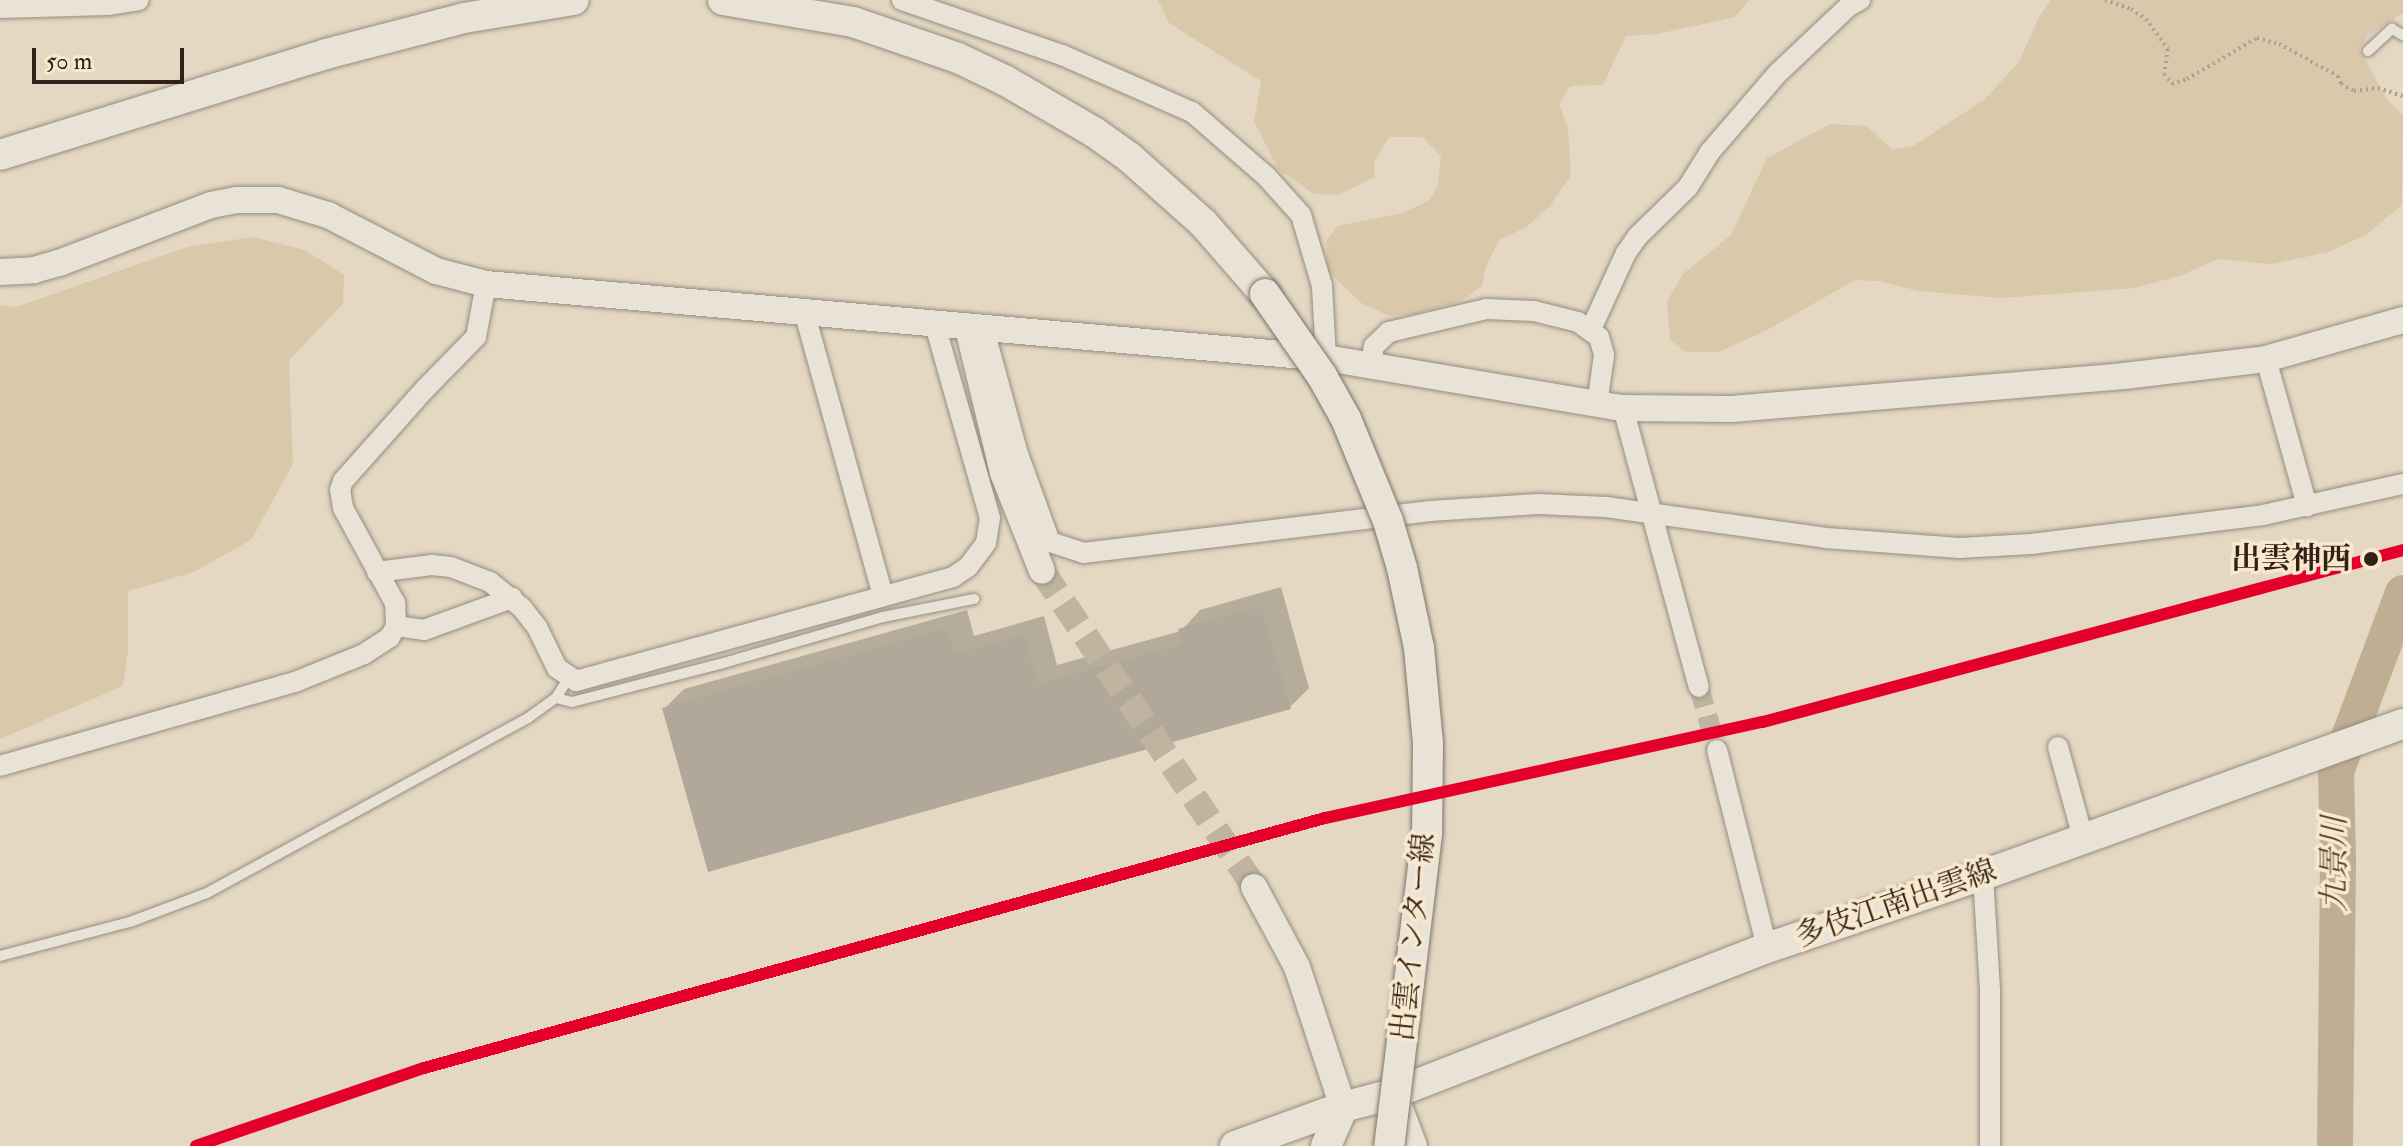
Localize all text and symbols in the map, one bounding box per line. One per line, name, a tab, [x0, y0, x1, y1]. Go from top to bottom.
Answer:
scale bar	[36, 32, 188, 82]
text: 50 m	[46, 46, 92, 77]
place label: 出雲神西	[2231, 541, 2351, 577]
marker: 出雲神西	[2358, 546, 2384, 572]
water label: 九景川	[2316, 816, 2354, 912]
street label: 出雲インター線	[1385, 831, 1443, 1043]
street label: 多伎江南出雲線	[1791, 853, 2001, 955]

